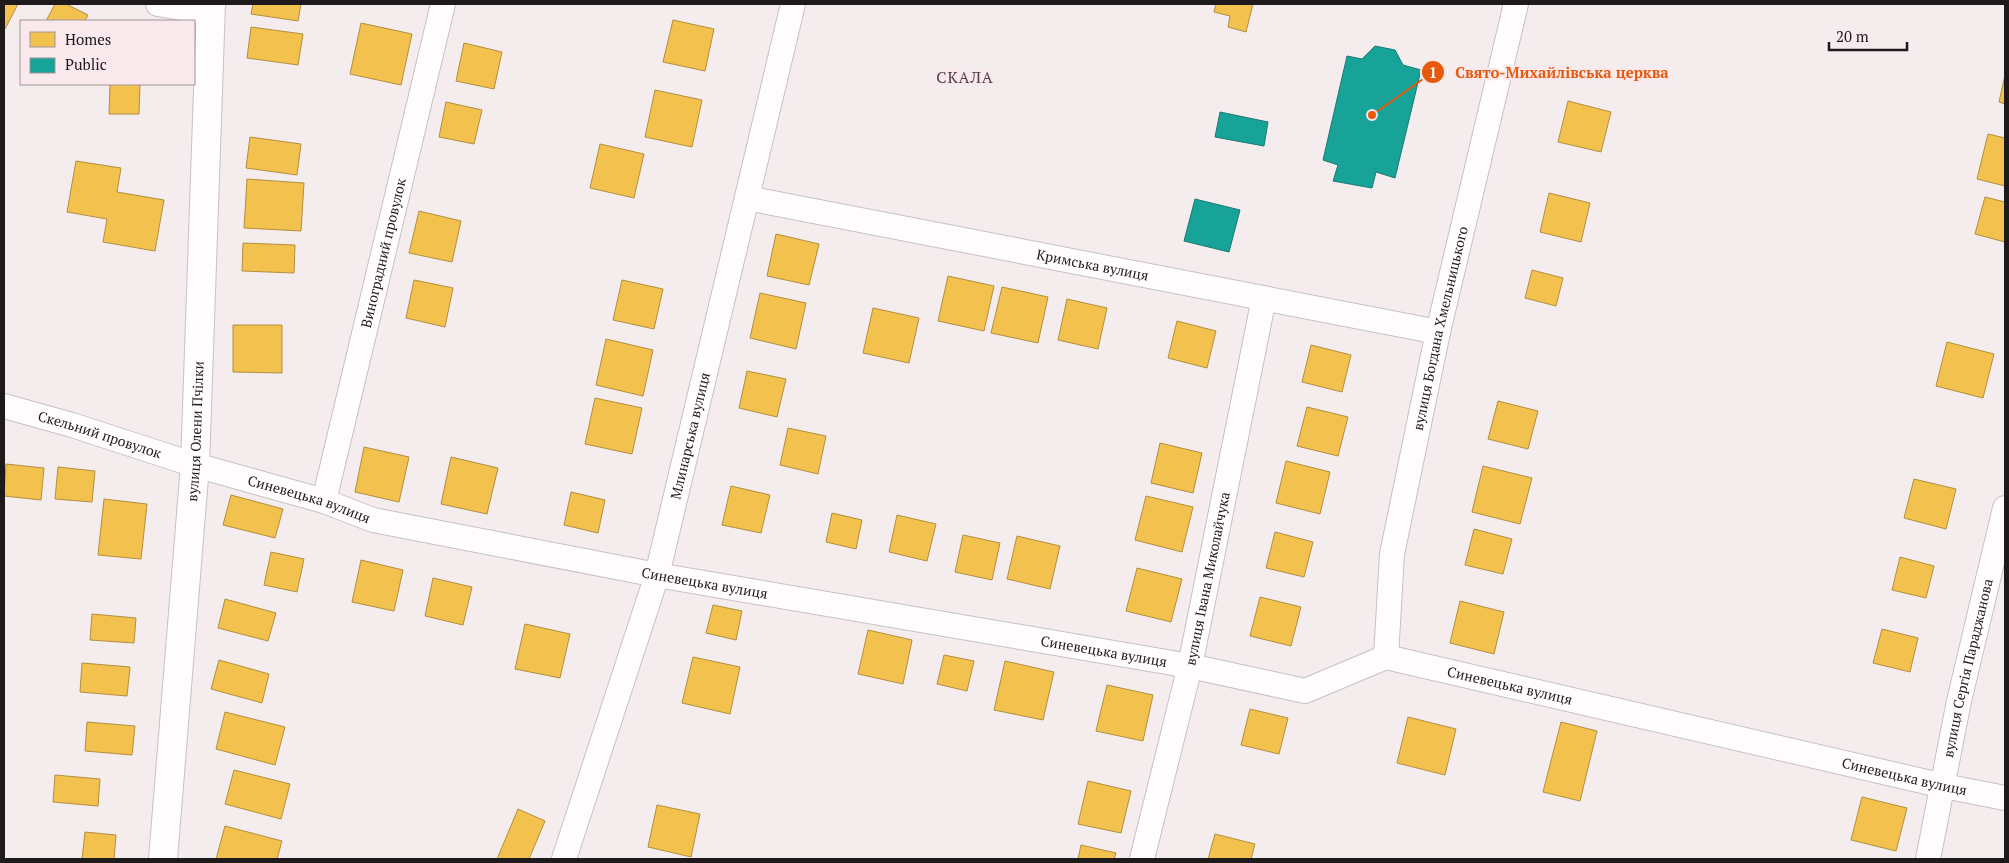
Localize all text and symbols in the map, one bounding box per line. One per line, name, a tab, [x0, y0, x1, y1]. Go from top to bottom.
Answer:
legend	[20, 20, 195, 85]
scale bar	[1829, 20, 1906, 52]
text: 20 m	[1836, 26, 1869, 46]
text: Homes	[65, 29, 111, 49]
text: Public	[65, 54, 107, 74]
callout: Свято-Михайлівська церква	[1420, 57, 1679, 87]
text: 1	[1429, 62, 1437, 82]
text: Свято-Михайлівська церква	[1455, 62, 1669, 82]
district label: СКАЛА	[936, 66, 994, 88]
street label: Виноградний провулок	[356, 176, 410, 330]
street label: вулиця Богдана Хмельницького	[1408, 224, 1472, 432]
street label: Кримська вулиця	[1035, 244, 1150, 285]
street label: вулиця Олени Пчілки	[182, 360, 208, 502]
street label: Млинарська вулиця	[665, 370, 714, 501]
street label: Скельний провулок	[36, 406, 165, 463]
street label: Синевецька вулиця	[246, 470, 373, 527]
street label: вулиця Івана Миколайчука	[1180, 490, 1234, 667]
street label: Синевецька вулиця	[640, 562, 769, 603]
street label: вулиця Сергія Параджанова	[1938, 577, 1997, 759]
street label: Синевецька вулиця	[1039, 631, 1169, 671]
street label: Синевецька вулиця	[1445, 661, 1574, 709]
street label: Синевецька вулиця	[1840, 753, 1969, 799]

